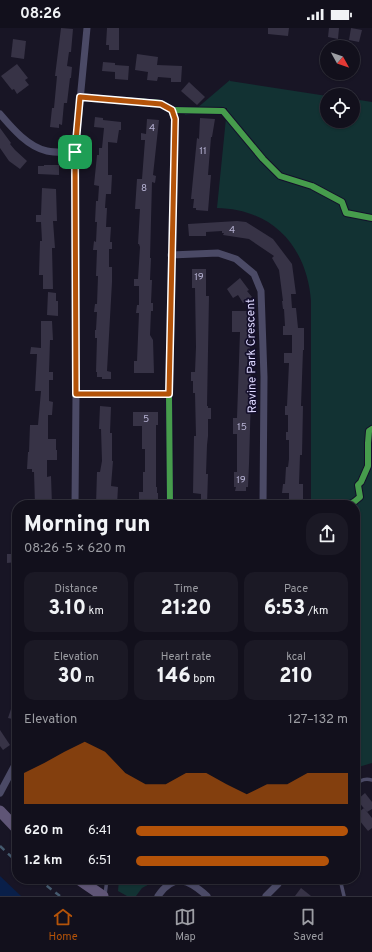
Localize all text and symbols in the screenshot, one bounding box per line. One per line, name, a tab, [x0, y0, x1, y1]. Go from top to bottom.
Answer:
text: 08:26	[20, 5, 61, 24]
north arrow	[320, 40, 360, 80]
map controls	[320, 40, 360, 128]
button: locate	[320, 88, 360, 128]
house number: 4	[149, 122, 155, 135]
pin	[58, 135, 92, 169]
icon: arrive	[64, 141, 86, 163]
house number: 11	[199, 145, 207, 158]
house number: 8	[141, 182, 147, 195]
house number: 4	[229, 224, 235, 237]
house number: 19	[194, 271, 204, 284]
street label: Ravine Park Crescent	[243, 298, 261, 414]
house number: 5	[143, 413, 149, 426]
house number: 15	[237, 421, 247, 434]
house number: 19	[236, 474, 246, 487]
text: Morning run	[24, 512, 150, 539]
button: share	[306, 513, 348, 555]
text: 08:26 · 5 × 620 m	[24, 541, 126, 557]
text: Distance	[54, 582, 98, 596]
text: Time	[174, 582, 198, 596]
text: Pace	[284, 582, 308, 596]
text: 3.10	[48, 596, 86, 622]
text: 21:20	[161, 596, 211, 622]
text: 6:53	[264, 596, 305, 622]
text: km	[86, 604, 104, 618]
text: /km	[305, 604, 328, 618]
text: Elevation	[53, 650, 99, 664]
text: Heart rate	[161, 650, 211, 664]
text: kcal	[286, 650, 306, 664]
text: 30	[58, 664, 83, 690]
text: 146	[157, 664, 191, 690]
text: 210	[279, 664, 313, 690]
text: m	[83, 672, 94, 686]
text: bpm	[191, 672, 215, 686]
text: Elevation	[24, 712, 77, 728]
text: 127–132 m	[288, 712, 348, 728]
text: 620 m	[24, 823, 63, 839]
text: 6:41	[88, 823, 112, 839]
text: 1.2 km	[24, 853, 62, 869]
text: 6:51	[88, 853, 112, 869]
tab: Home	[48, 906, 78, 944]
tab: Map	[174, 906, 196, 944]
tab: Saved	[293, 906, 324, 944]

